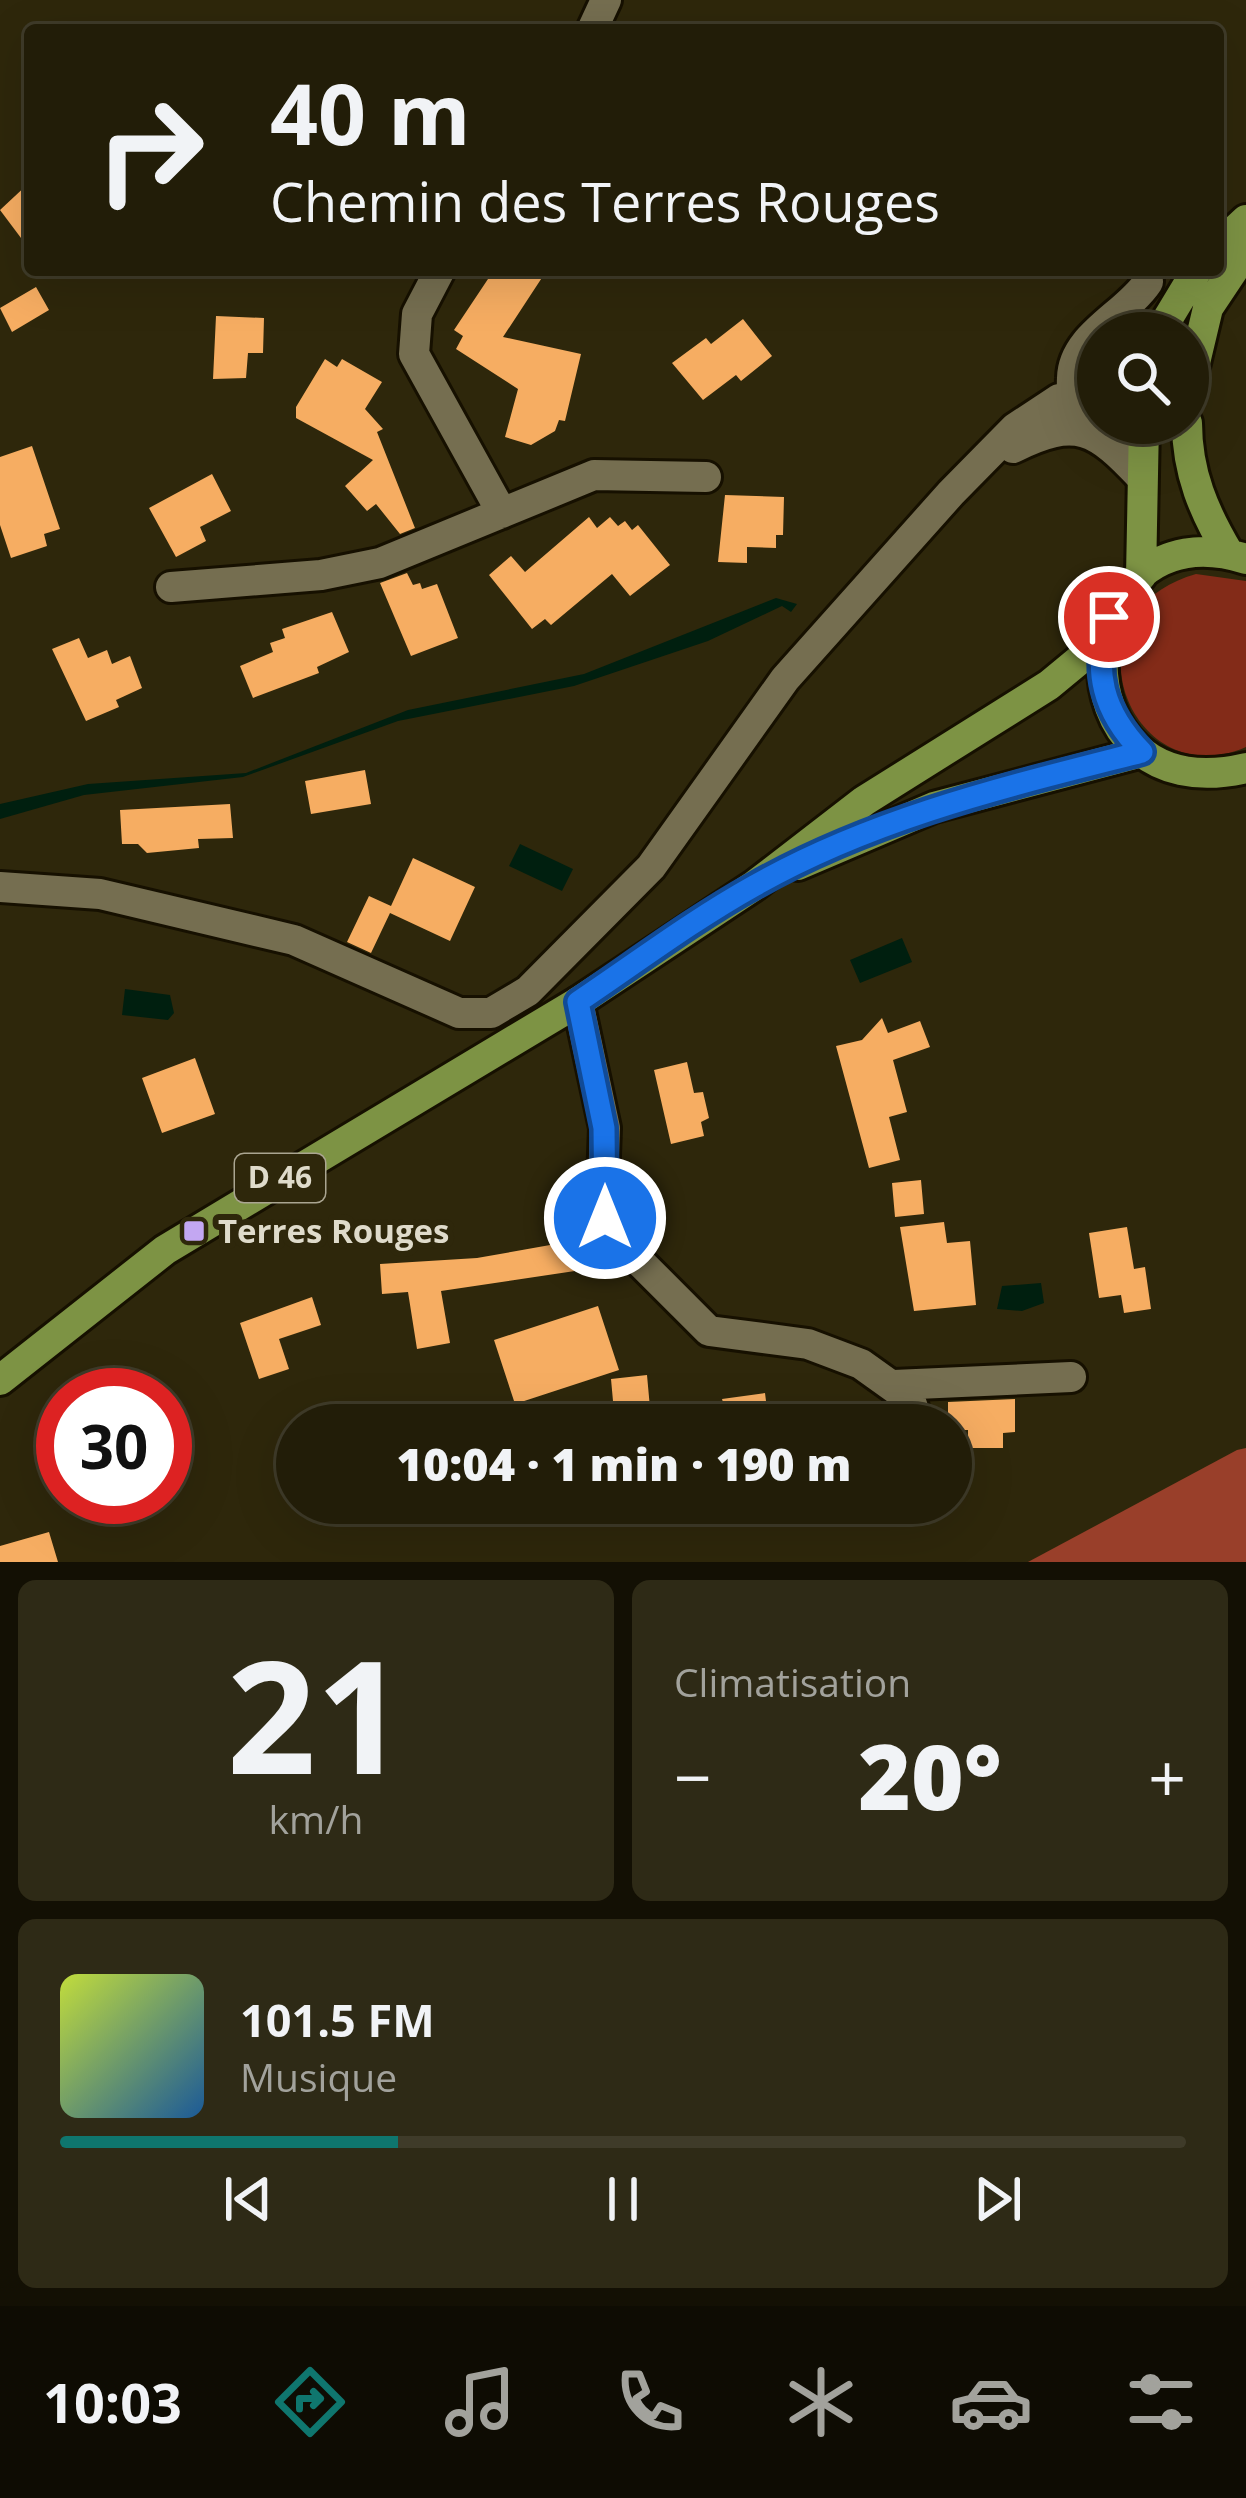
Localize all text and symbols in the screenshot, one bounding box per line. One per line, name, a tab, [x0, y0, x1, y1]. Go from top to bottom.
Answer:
text: 40 m	[270, 55, 470, 170]
icon: right	[72, 72, 228, 228]
text: Chemin des Terres Rouges	[270, 164, 940, 238]
map controls	[1077, 312, 1209, 444]
button: search	[1077, 312, 1209, 444]
pin	[1058, 566, 1160, 668]
icon: arrive	[1076, 584, 1142, 650]
road number: D 46	[235, 1154, 325, 1202]
position arrow	[542, 1155, 668, 1281]
place label: Terres Rouges	[218, 1208, 450, 1253]
marker: Terres Rouges	[181, 1218, 207, 1244]
speed limit sign: 30	[36, 1368, 192, 1524]
text: 10:04 · 1 min · 190 m	[397, 1433, 851, 1494]
text: 21	[227, 1607, 405, 1820]
text: Climatisation	[674, 1655, 911, 1708]
text: 20°	[858, 1714, 1002, 1836]
text: −	[674, 1731, 712, 1821]
text: +	[1148, 1731, 1186, 1821]
text: km/h	[269, 1792, 363, 1845]
text: 101.5 FM	[240, 1989, 435, 2050]
text: Musique	[240, 2050, 397, 2103]
icon: previous	[215, 2166, 281, 2232]
icon: pause	[590, 2166, 656, 2232]
icon: next	[965, 2166, 1031, 2232]
icon: directions	[268, 2360, 352, 2444]
icon: music	[438, 2360, 522, 2444]
icon: phone	[608, 2360, 692, 2444]
icon: climate	[779, 2360, 863, 2444]
icon: car	[949, 2360, 1033, 2444]
icon: filters	[1119, 2360, 1203, 2444]
text: 10:03	[43, 2365, 182, 2439]

